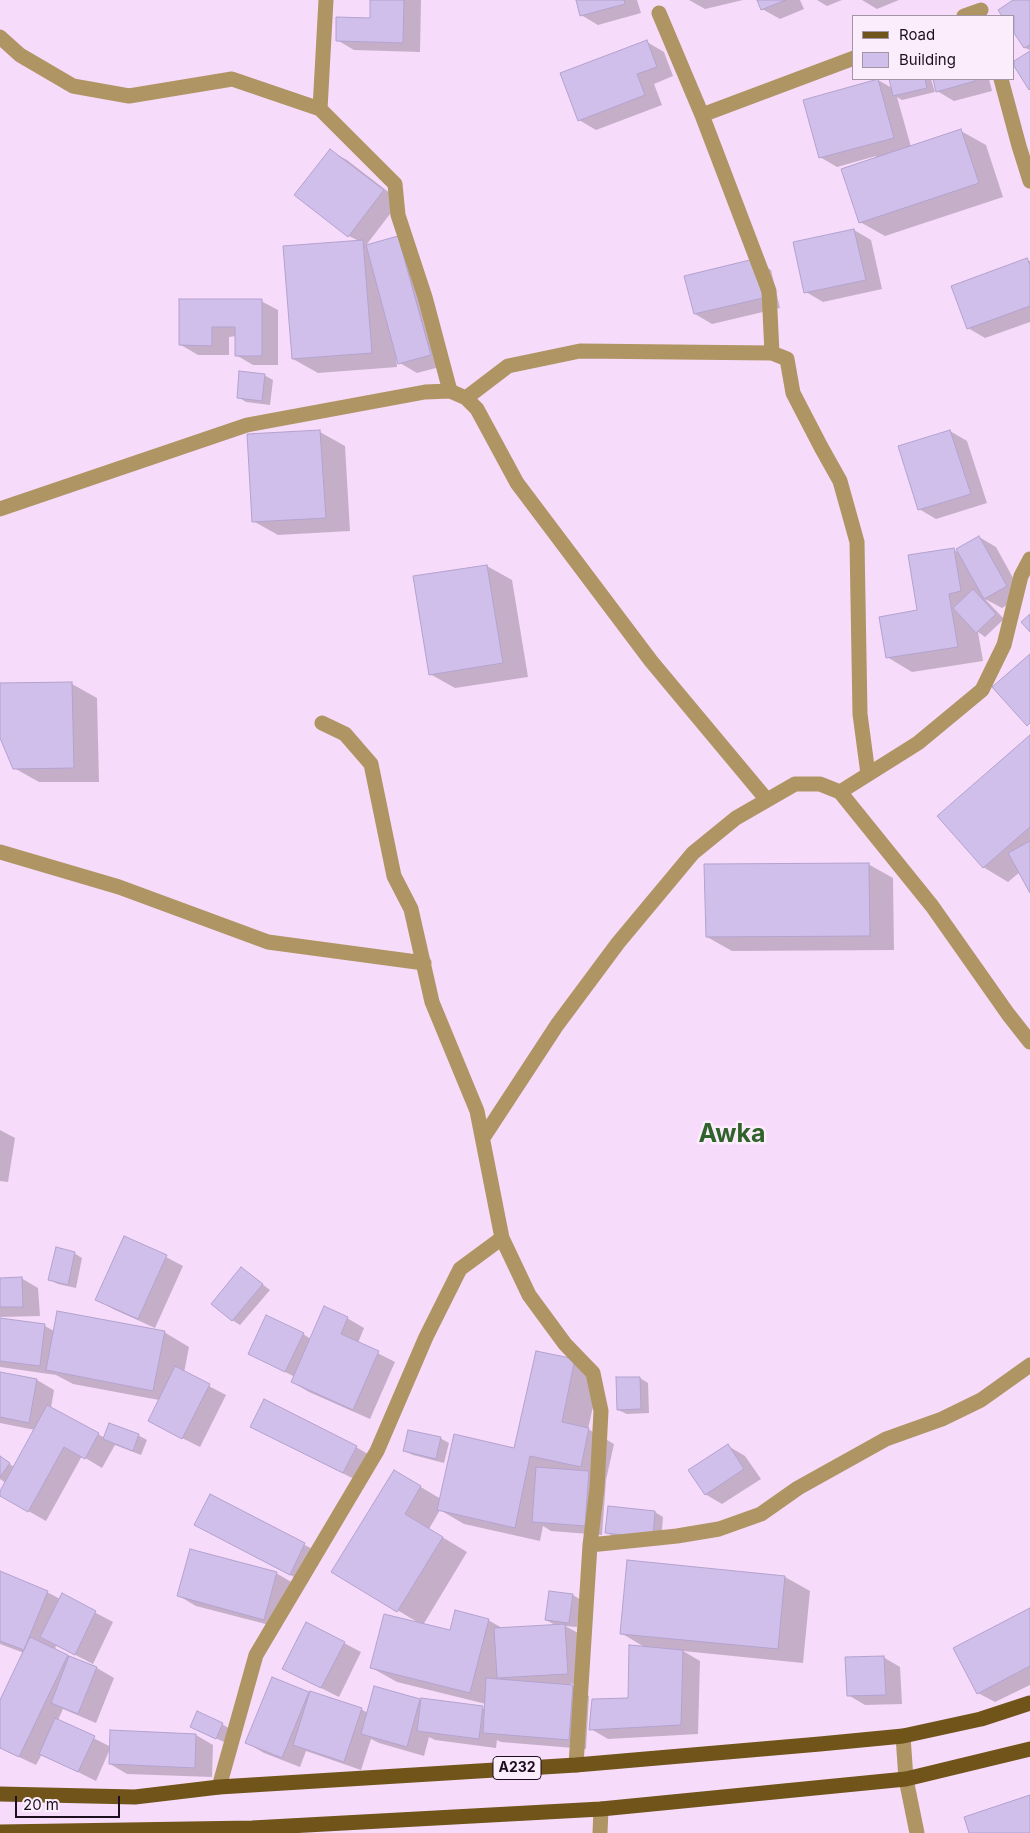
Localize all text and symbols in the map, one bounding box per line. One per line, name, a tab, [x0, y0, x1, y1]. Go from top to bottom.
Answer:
legend	[852, 15, 1015, 80]
text: Road	[899, 25, 935, 44]
text: Building	[899, 50, 956, 69]
district label: Awka	[698, 1119, 766, 1149]
road number: A232	[493, 1756, 541, 1780]
scale bar	[18, 1786, 122, 1818]
text: 20 m	[23, 1795, 59, 1814]

